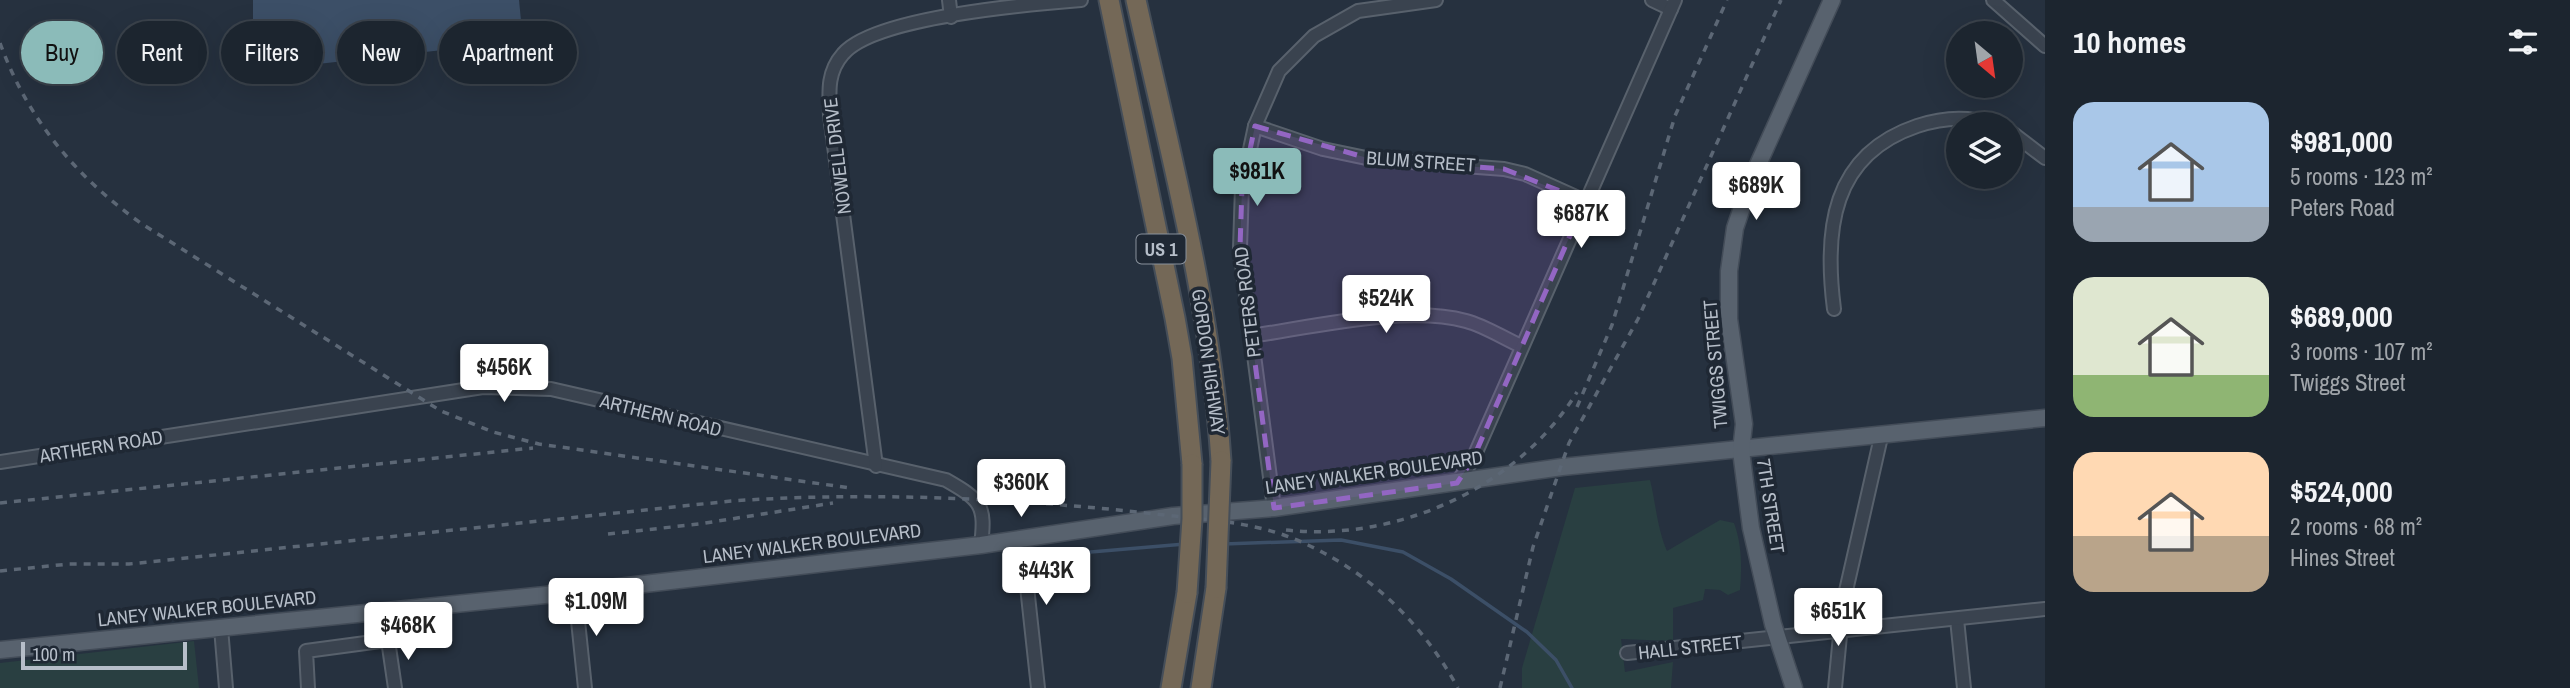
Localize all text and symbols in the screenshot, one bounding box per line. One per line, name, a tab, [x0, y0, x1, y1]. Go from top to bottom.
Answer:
chip: Buy	[21, 21, 103, 84]
chip: Rent	[117, 21, 207, 84]
chip: Filters	[221, 21, 323, 84]
chip: New	[337, 21, 425, 84]
chip: Apartment	[439, 21, 577, 84]
north arrow	[1946, 21, 2023, 98]
map controls	[1946, 21, 2023, 189]
text: 10 homes	[2073, 22, 2187, 62]
icon: filters	[2504, 23, 2542, 61]
street label: NOWELL DRIVE	[817, 96, 857, 216]
button: layers	[1946, 112, 2023, 189]
text: $981,000	[2290, 121, 2393, 161]
icon: home	[2129, 130, 2213, 214]
street label: BLUM STREET	[1366, 144, 1477, 178]
pin: $981K	[1208, 148, 1306, 208]
text: $981K	[1229, 155, 1285, 186]
text: 5 rooms · 123 m²	[2290, 161, 2433, 192]
pin: $689K	[1707, 162, 1805, 222]
text: $689K	[1728, 169, 1784, 200]
pin: $687K	[1532, 190, 1630, 250]
text: Peters Road	[2290, 192, 2395, 223]
text: $687K	[1553, 197, 1609, 228]
road number: US 1	[1136, 234, 1186, 264]
street label: PETERS ROAD	[1227, 245, 1267, 359]
pin: $524K	[1337, 276, 1435, 335]
text: $524K	[1358, 282, 1414, 313]
street label: GORDON HIGHWAY	[1186, 287, 1232, 437]
text: $689,000	[2290, 296, 2393, 336]
street label: TWIGGS STREET	[1696, 298, 1734, 429]
icon: home	[2129, 305, 2213, 389]
text: 3 rooms · 107 m²	[2290, 336, 2433, 367]
pin: $456K	[455, 344, 553, 404]
text: $456K	[476, 351, 532, 382]
text: Twiggs Street	[2290, 367, 2405, 398]
street label: ARTHERN ROAD	[597, 387, 724, 443]
street label: ARTHERN ROAD	[37, 423, 164, 469]
street label: LANEY WALKER BOULEVARD	[1263, 444, 1485, 500]
street label: 7TH STREET	[1751, 457, 1791, 556]
pin: $360K	[972, 460, 1070, 519]
text: $360K	[993, 466, 1049, 497]
text: $524,000	[2290, 471, 2393, 511]
icon: home	[2129, 480, 2213, 564]
text: 2 rooms · 68 m²	[2290, 511, 2422, 542]
street label: LANEY WALKER BOULEVARD	[701, 517, 923, 569]
text: Hines Street	[2290, 542, 2395, 573]
pin: $443K	[997, 548, 1095, 607]
text: $443K	[1018, 554, 1074, 585]
pin: $1.09M	[539, 578, 653, 638]
street label: LANEY WALKER BOULEVARD	[96, 584, 318, 632]
text: $1.09M	[565, 585, 627, 616]
pin: $651K	[1789, 588, 1887, 648]
text: $651K	[1810, 595, 1866, 626]
pin: $468K	[359, 602, 457, 662]
text: $468K	[380, 609, 436, 640]
street label: HALL STREET	[1637, 629, 1744, 665]
scale bar	[21, 639, 187, 671]
text: 100 m	[32, 641, 75, 667]

